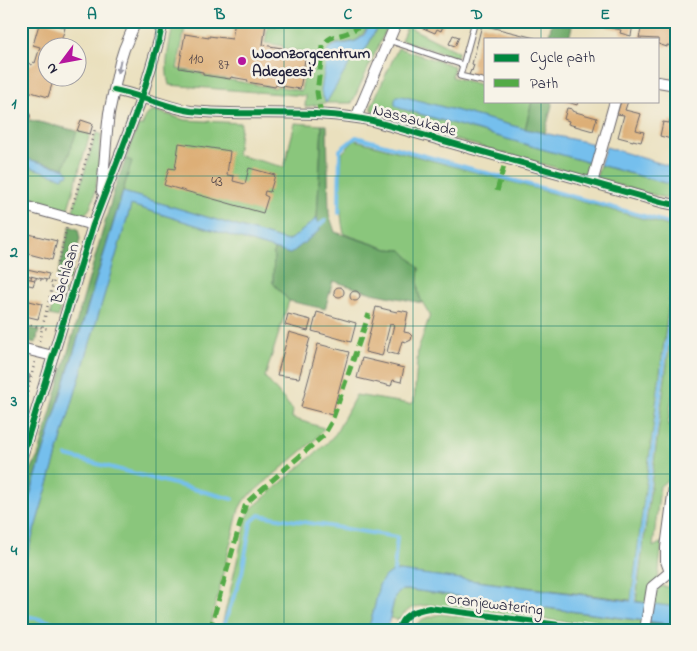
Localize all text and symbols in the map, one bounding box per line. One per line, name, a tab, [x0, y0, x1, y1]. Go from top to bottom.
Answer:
text: A	[87, 3, 97, 27]
text: B	[214, 3, 226, 27]
text: C	[344, 3, 353, 27]
text: D	[470, 3, 483, 27]
text: E	[600, 3, 610, 27]
north arrow	[38, 38, 88, 88]
legend	[484, 38, 660, 102]
place label: Woonzorgcentrum Adegeest	[252, 42, 371, 85]
text: Cycle path	[530, 47, 595, 70]
house number: 110	[189, 49, 203, 70]
house number: 87	[218, 55, 230, 76]
marker: Woonzorgcentrum Adegeest	[236, 55, 248, 67]
text: N	[41, 59, 64, 78]
one-way arrow	[115, 59, 123, 74]
text: Path	[530, 73, 558, 95]
text: 1	[11, 92, 17, 116]
street label: Nassaukade	[370, 98, 460, 144]
house number: 43	[211, 172, 223, 193]
street label: Bachlaan	[45, 240, 86, 308]
text: 2	[9, 241, 18, 265]
text: 3	[10, 390, 18, 414]
text: 4	[10, 539, 18, 563]
street label: Oranjewatering	[445, 587, 544, 623]

